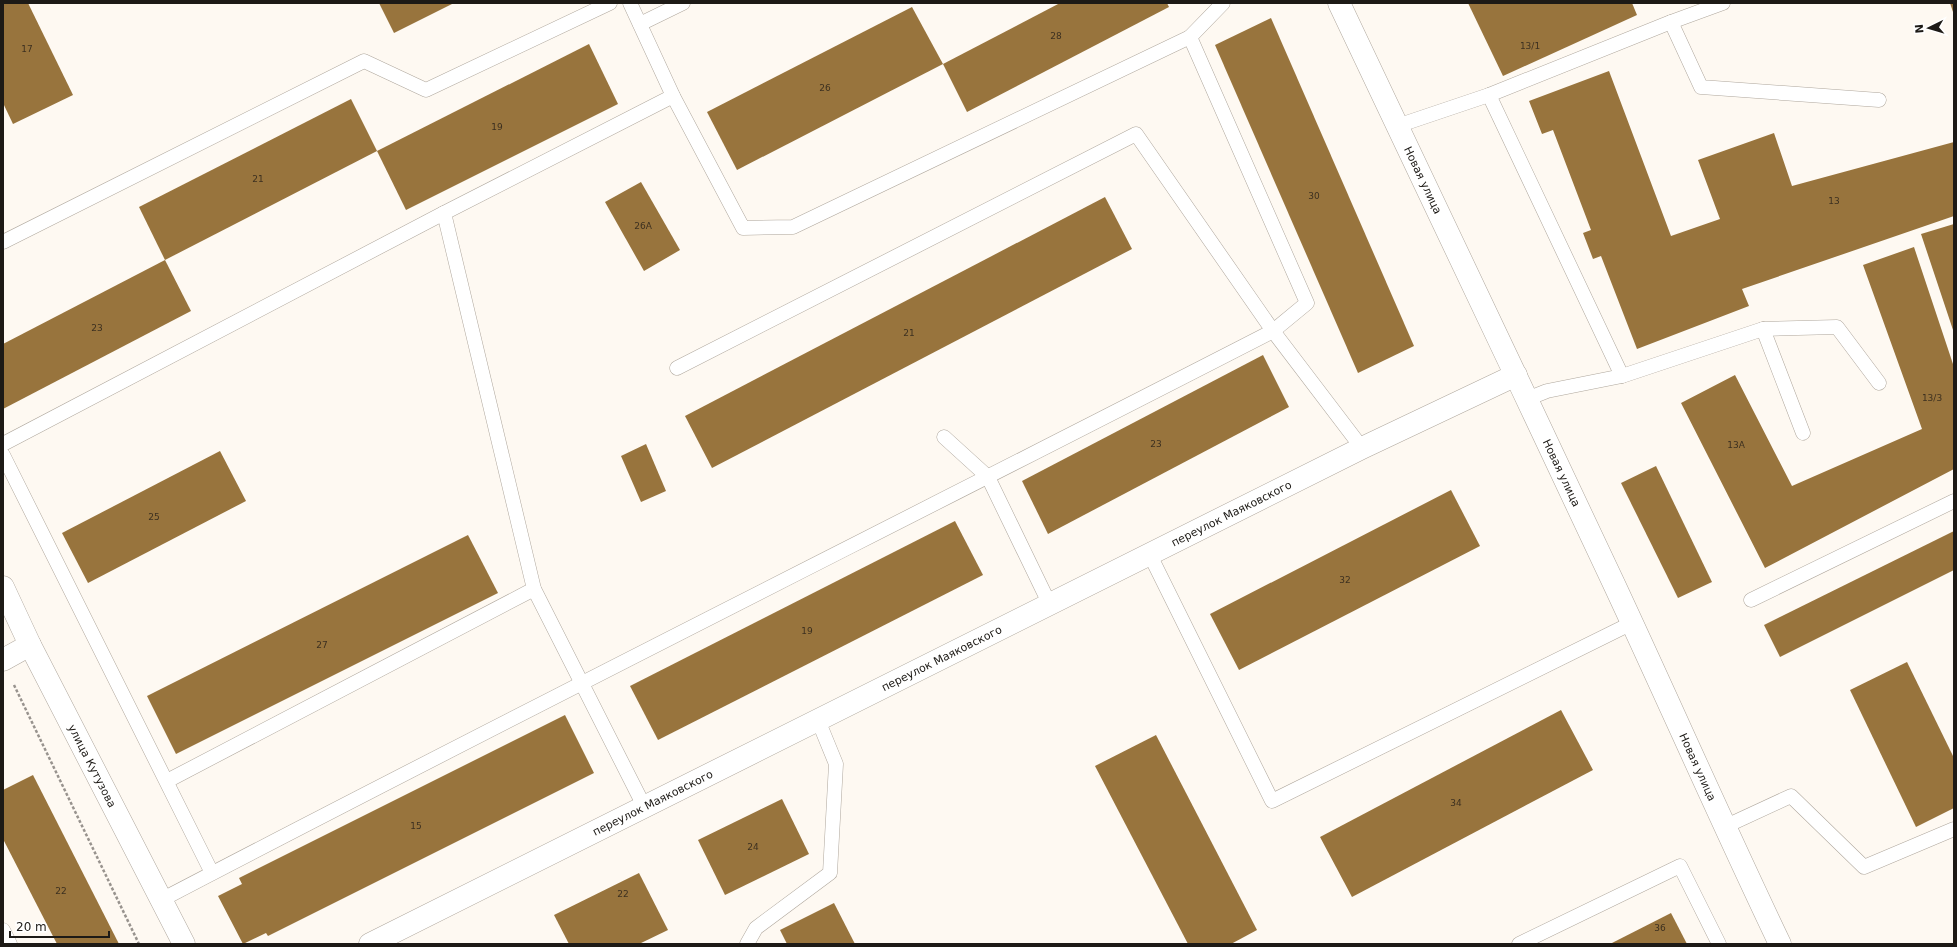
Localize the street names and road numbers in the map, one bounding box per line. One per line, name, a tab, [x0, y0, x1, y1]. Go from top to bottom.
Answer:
street label: Новая улица	[1401, 144, 1445, 216]
street label: Новая улица	[1540, 437, 1583, 509]
street label: переулок Маяковского	[1169, 478, 1294, 549]
street label: переулок Маяковского	[879, 623, 1004, 694]
street label: улица Кутузова	[66, 722, 119, 810]
street label: Новая улица	[1677, 731, 1719, 803]
street label: переулок Маяковского	[590, 767, 715, 838]

